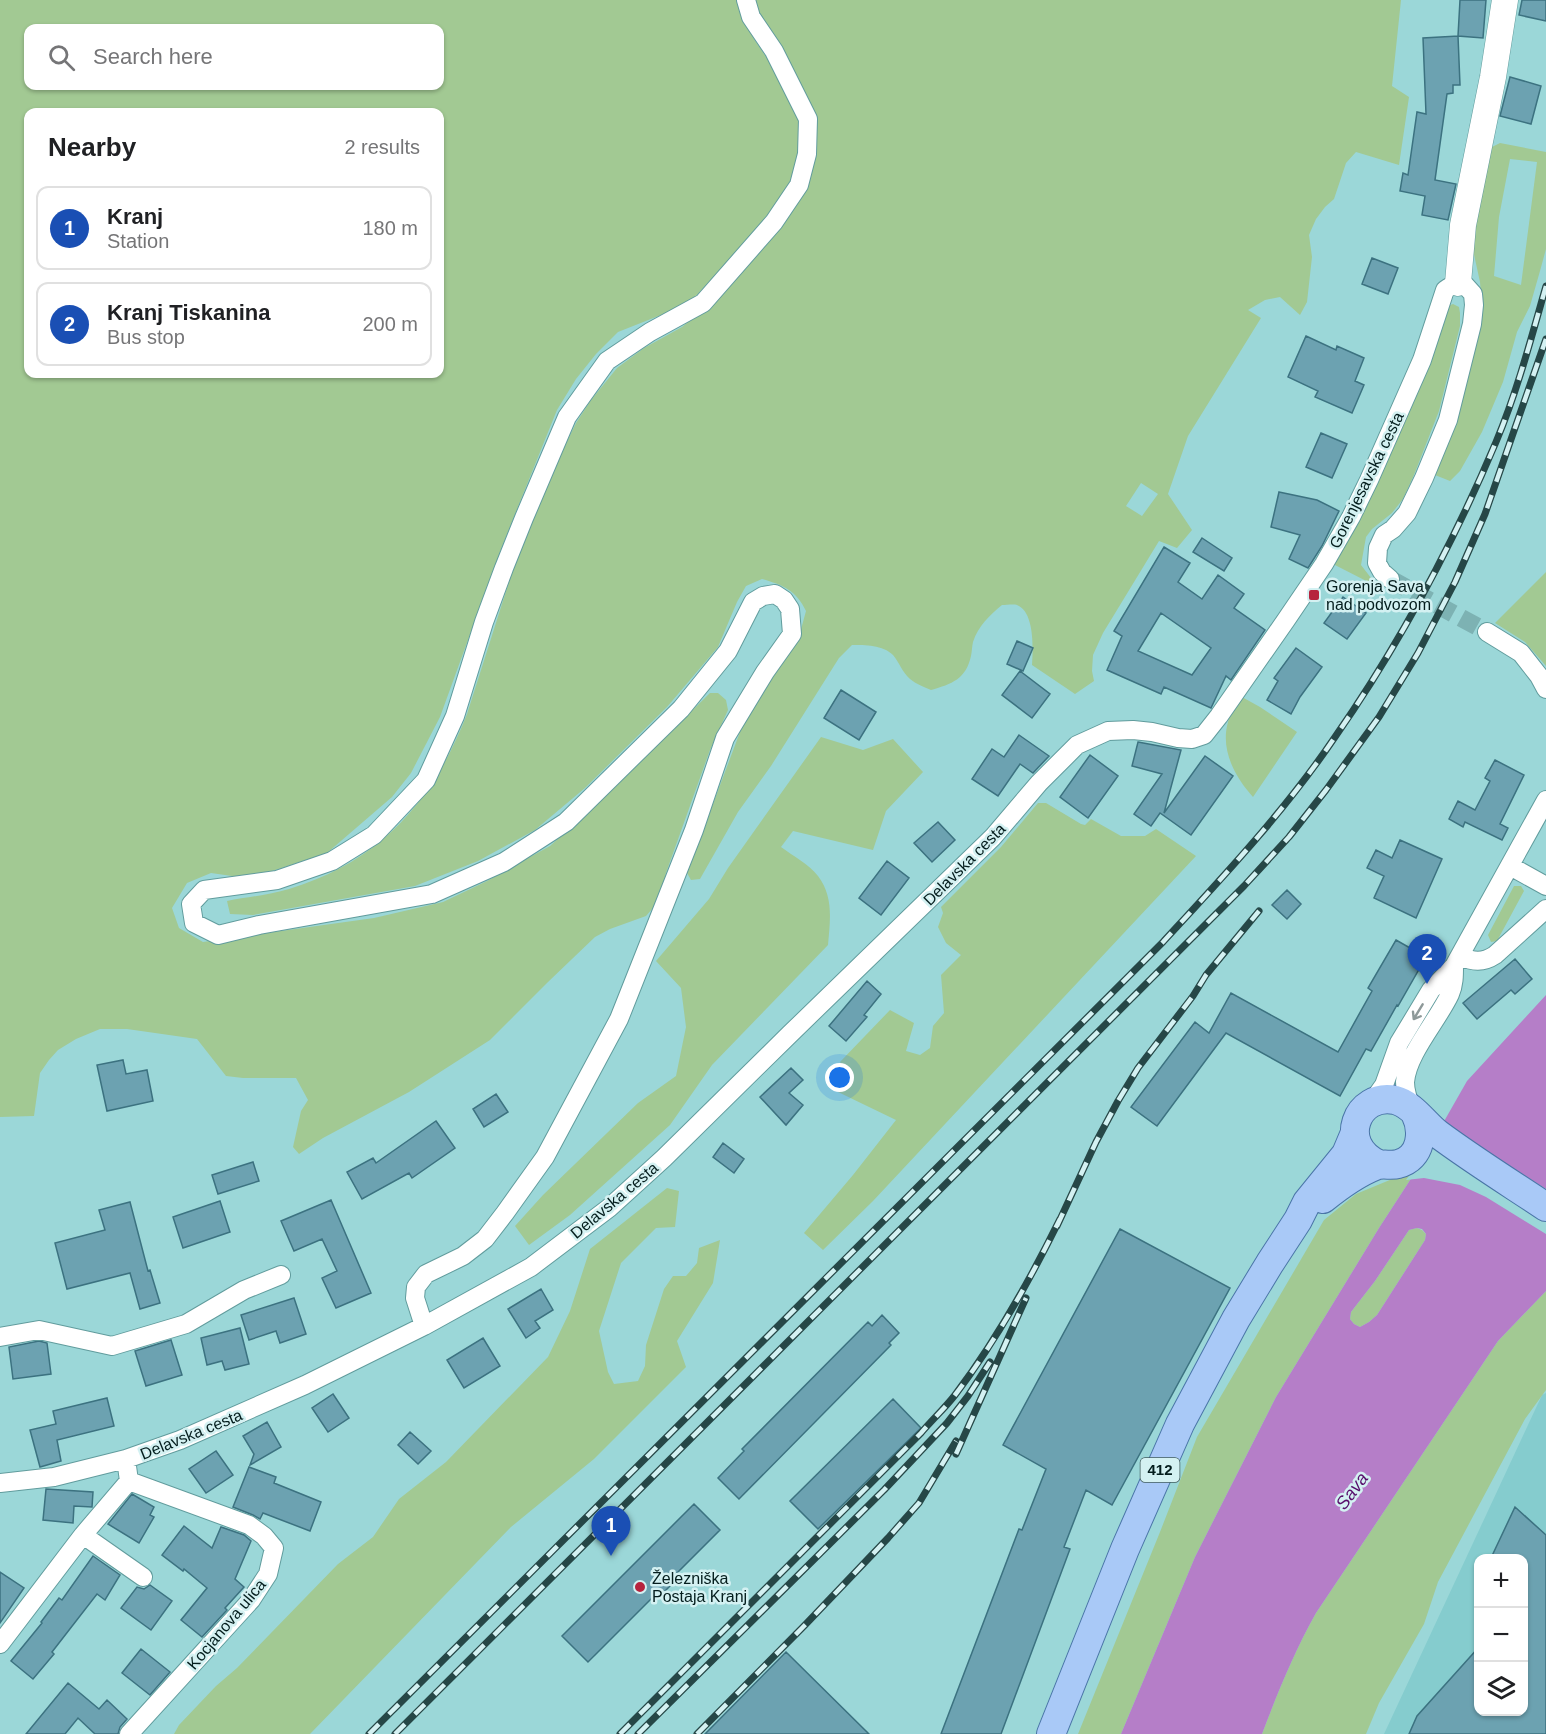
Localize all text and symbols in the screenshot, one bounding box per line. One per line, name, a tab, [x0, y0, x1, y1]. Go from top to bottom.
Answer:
search box	[24, 24, 444, 90]
icon: search	[45, 41, 78, 74]
text: Search here	[93, 44, 213, 69]
text: Nearby	[48, 132, 136, 162]
text: 2 results	[344, 136, 420, 158]
text: Kranj	[107, 204, 163, 229]
text: 1	[64, 217, 75, 239]
text: 180 m	[362, 217, 418, 239]
text: Station	[107, 230, 169, 252]
text: Kranj Tiskanina	[107, 300, 270, 325]
text: 2	[64, 313, 75, 335]
text: 200 m	[362, 313, 418, 335]
text: Bus stop	[107, 326, 185, 348]
street label: Gorenjesavska cesta	[1326, 409, 1407, 551]
place label: Gorenja Sava nad podvozom	[1326, 578, 1431, 613]
marker: Gorenja Sava nad podvozom	[1307, 588, 1321, 602]
street label: Delavska cesta	[920, 820, 1009, 909]
pin: 2	[1408, 934, 1446, 984]
one-way arrow	[1412, 1002, 1423, 1020]
your location	[825, 1063, 854, 1092]
street label: Delavska cesta	[567, 1159, 661, 1242]
street label: Delavska cesta	[138, 1406, 245, 1463]
road number: 412	[1140, 1458, 1180, 1482]
water label: Sava	[1332, 1469, 1372, 1513]
pin: 1	[592, 1506, 630, 1556]
map controls	[1474, 1554, 1528, 1716]
button: +	[1474, 1554, 1528, 1608]
place label: Železniška Postaja Kranj	[652, 1569, 747, 1605]
street label: Kocjanova ulica	[184, 1576, 269, 1673]
marker: Železniška Postaja Kranj	[633, 1580, 647, 1594]
button: −	[1474, 1608, 1528, 1662]
button: layers	[1474, 1662, 1528, 1716]

